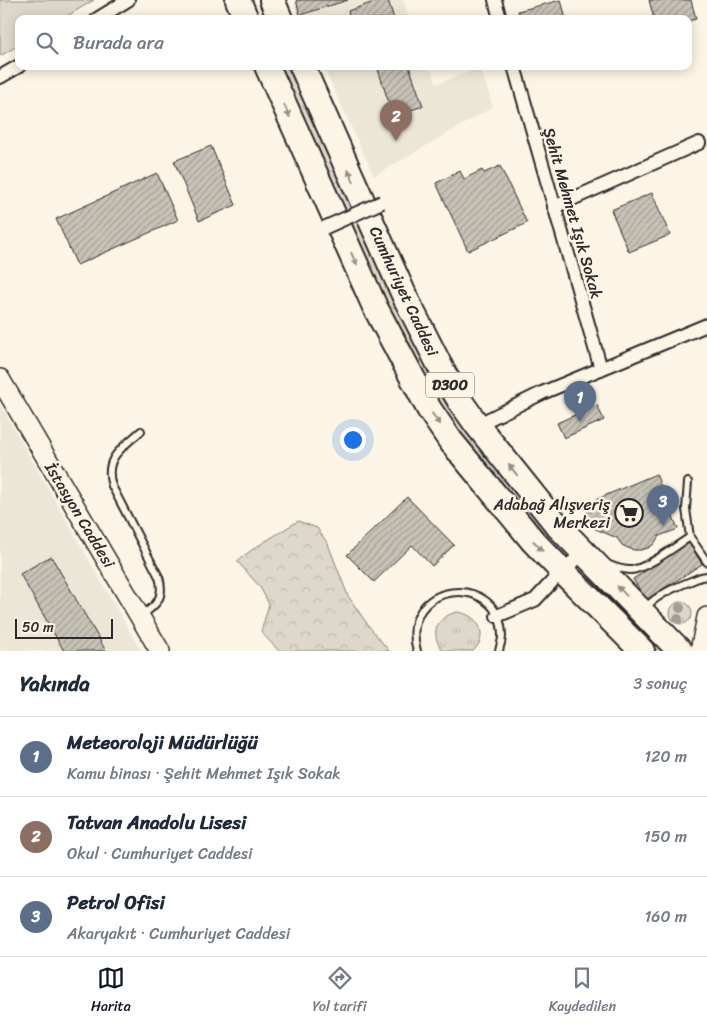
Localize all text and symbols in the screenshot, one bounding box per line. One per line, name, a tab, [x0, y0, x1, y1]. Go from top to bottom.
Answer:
search box	[15, 15, 692, 70]
text: Burada ara	[73, 26, 164, 59]
icon: search	[33, 29, 61, 57]
pin: 2	[380, 100, 412, 141]
one-way arrow	[284, 104, 292, 118]
street label: Şehit Mehmet Işık Sokak	[535, 124, 611, 302]
one-way arrow	[346, 169, 354, 183]
street label: Cumhuriyet Caddesi	[361, 221, 447, 361]
one-way arrow	[350, 252, 358, 266]
road number: D300	[426, 372, 474, 398]
pin: 1	[564, 381, 596, 422]
one-way arrow	[431, 412, 441, 426]
your location	[340, 427, 366, 453]
street label: İstasyon Caddesi	[36, 456, 123, 574]
one-way arrow	[507, 464, 518, 477]
pin: 3	[647, 485, 679, 526]
place label: Adabağ Alışveriş Merkezi	[492, 490, 611, 537]
supermarket icon: Adabağ Alışveriş Merkezi	[614, 498, 644, 528]
one-way arrow	[532, 539, 544, 551]
one-way arrow	[616, 585, 628, 597]
text: 50 m	[22, 615, 54, 640]
scale bar	[15, 616, 112, 639]
text: Yakında	[20, 665, 90, 703]
text: 3 sonuç	[633, 669, 687, 698]
text: Meteoroloji Müdürlüğü	[67, 726, 258, 759]
text: 1	[33, 742, 39, 771]
text: 120 m	[644, 742, 687, 771]
text: Kamu binası · Şehit Mehmet Işık Sokak	[67, 759, 341, 788]
text: Tatvan Anadolu Lisesi	[67, 806, 246, 839]
text: 2	[31, 822, 41, 851]
text: 150 m	[644, 822, 687, 851]
text: Okul · Cumhuriyet Caddesi	[67, 839, 252, 868]
text: Petrol Ofisi	[67, 886, 165, 919]
text: 3	[32, 902, 40, 931]
text: 160 m	[644, 902, 687, 931]
text: Akaryakıt · Cumhuriyet Caddesi	[67, 919, 290, 948]
tab: Harita	[91, 964, 131, 1019]
tab: Yol tarifi	[313, 964, 367, 1019]
tab: Kaydedilen	[549, 964, 616, 1019]

